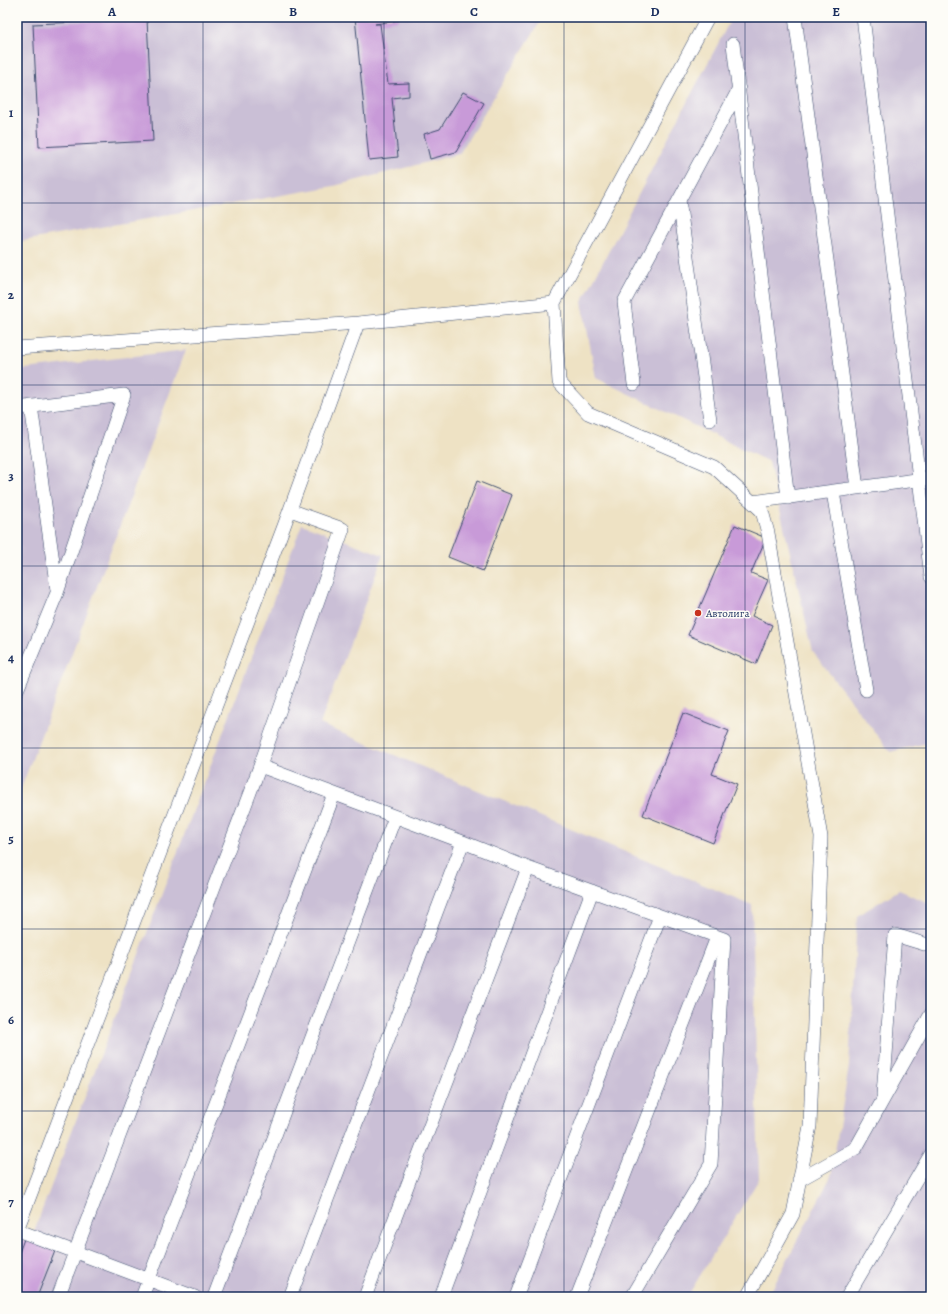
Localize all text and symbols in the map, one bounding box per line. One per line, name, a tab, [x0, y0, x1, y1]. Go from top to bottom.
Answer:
text: A	[107, 3, 117, 20]
text: B	[289, 3, 297, 20]
text: C	[470, 3, 478, 20]
text: D	[650, 3, 660, 20]
text: E	[832, 3, 840, 20]
text: 1	[9, 104, 14, 121]
text: 2	[8, 286, 15, 303]
text: 3	[8, 467, 14, 484]
place label: Автолига	[705, 606, 750, 621]
marker: Автолига	[693, 608, 703, 618]
text: 4	[8, 649, 14, 666]
text: 5	[8, 830, 14, 847]
text: 6	[8, 1011, 14, 1028]
text: 7	[8, 1193, 14, 1210]

